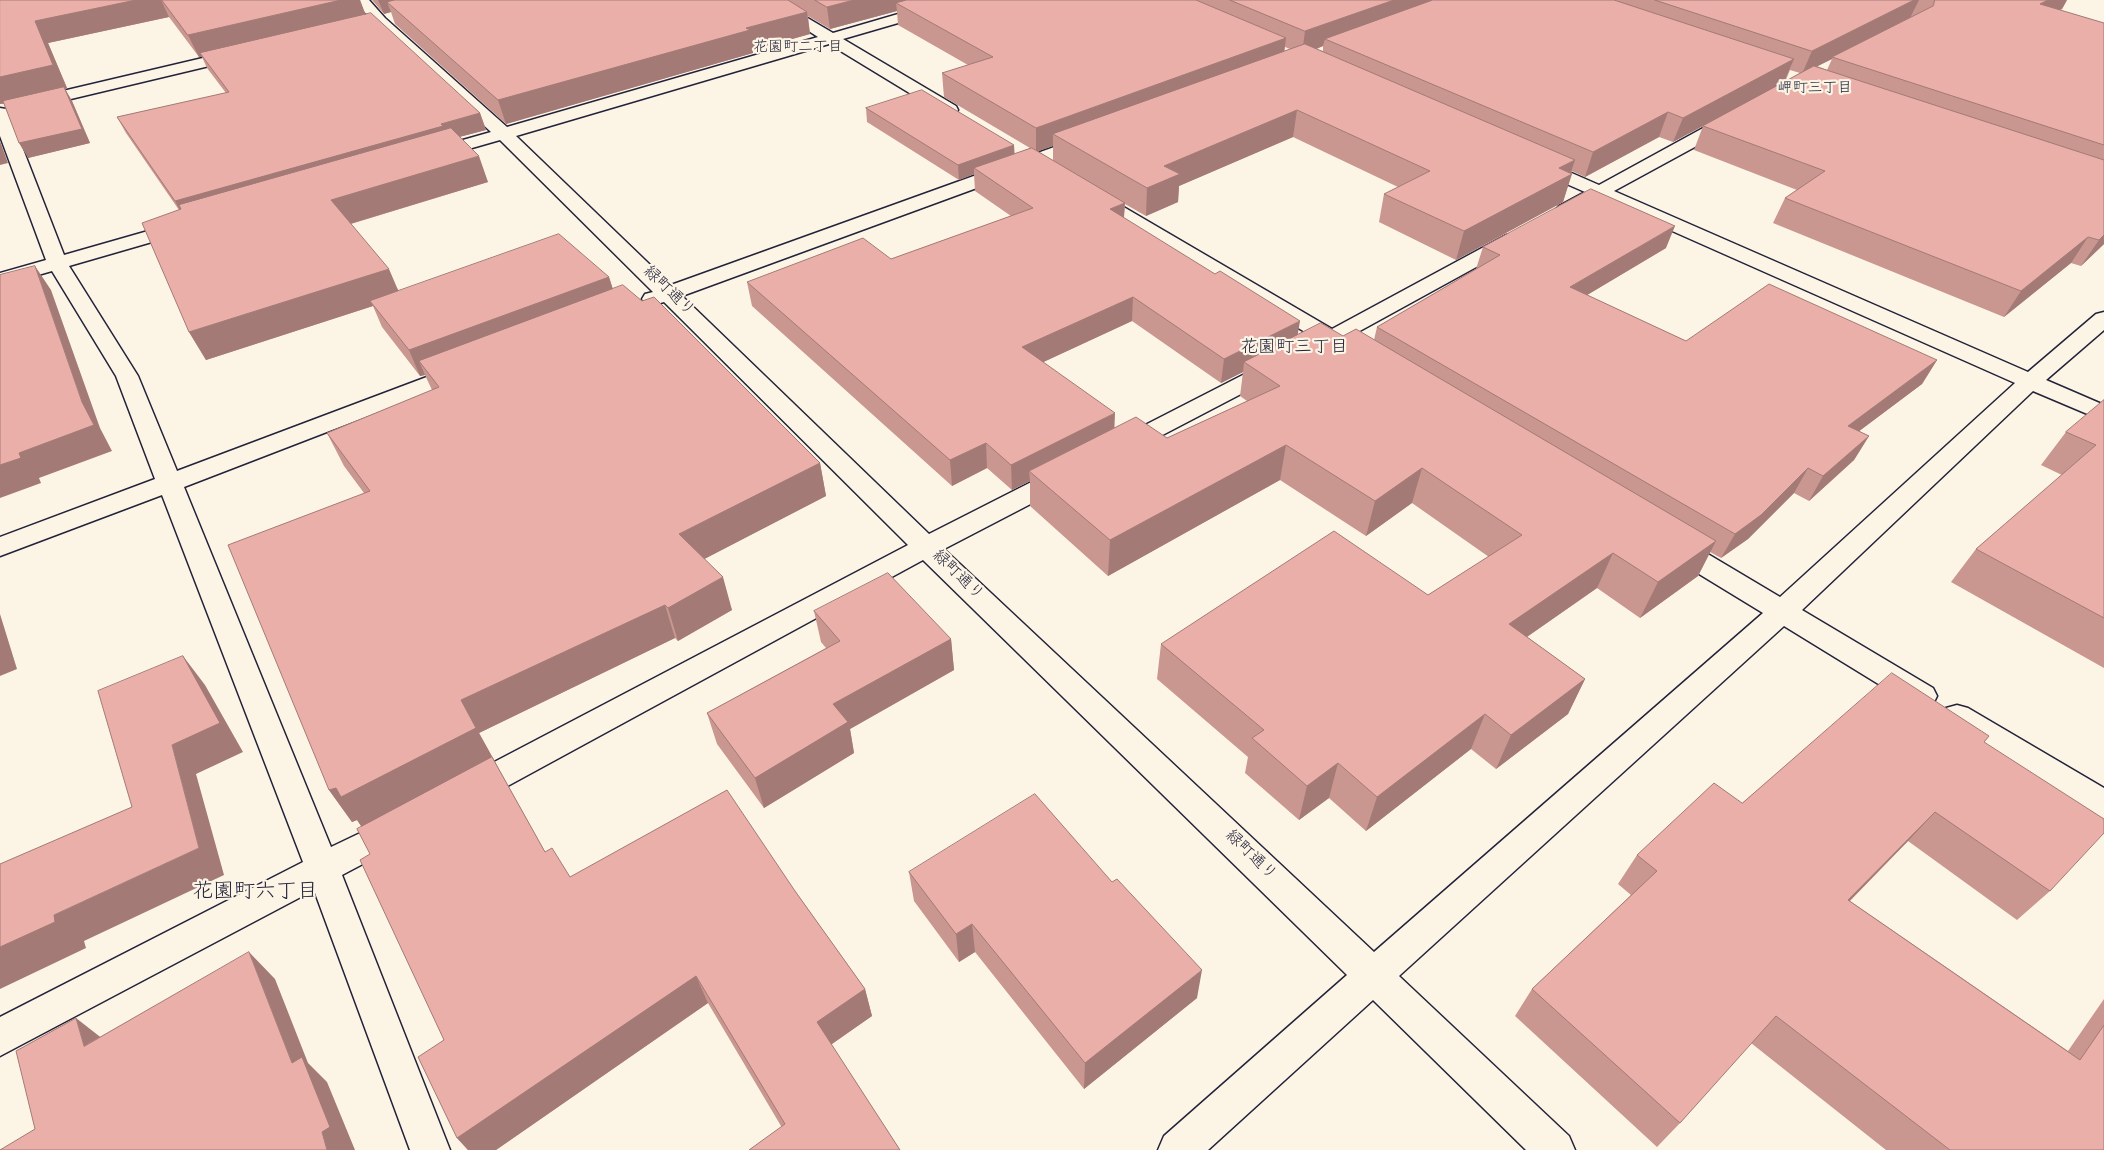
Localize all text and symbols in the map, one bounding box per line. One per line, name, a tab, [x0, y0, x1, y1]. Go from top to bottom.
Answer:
district label: 花園町二丁目	[753, 39, 843, 57]
district label: 岬町三丁目	[1778, 80, 1852, 98]
street label: 緑町通り	[638, 263, 698, 321]
district label: 花園町三丁目	[1240, 338, 1348, 360]
street label: 緑町通り	[927, 547, 987, 605]
street label: 緑町通り	[1220, 827, 1280, 885]
district label: 花園町六丁目	[192, 880, 318, 906]

